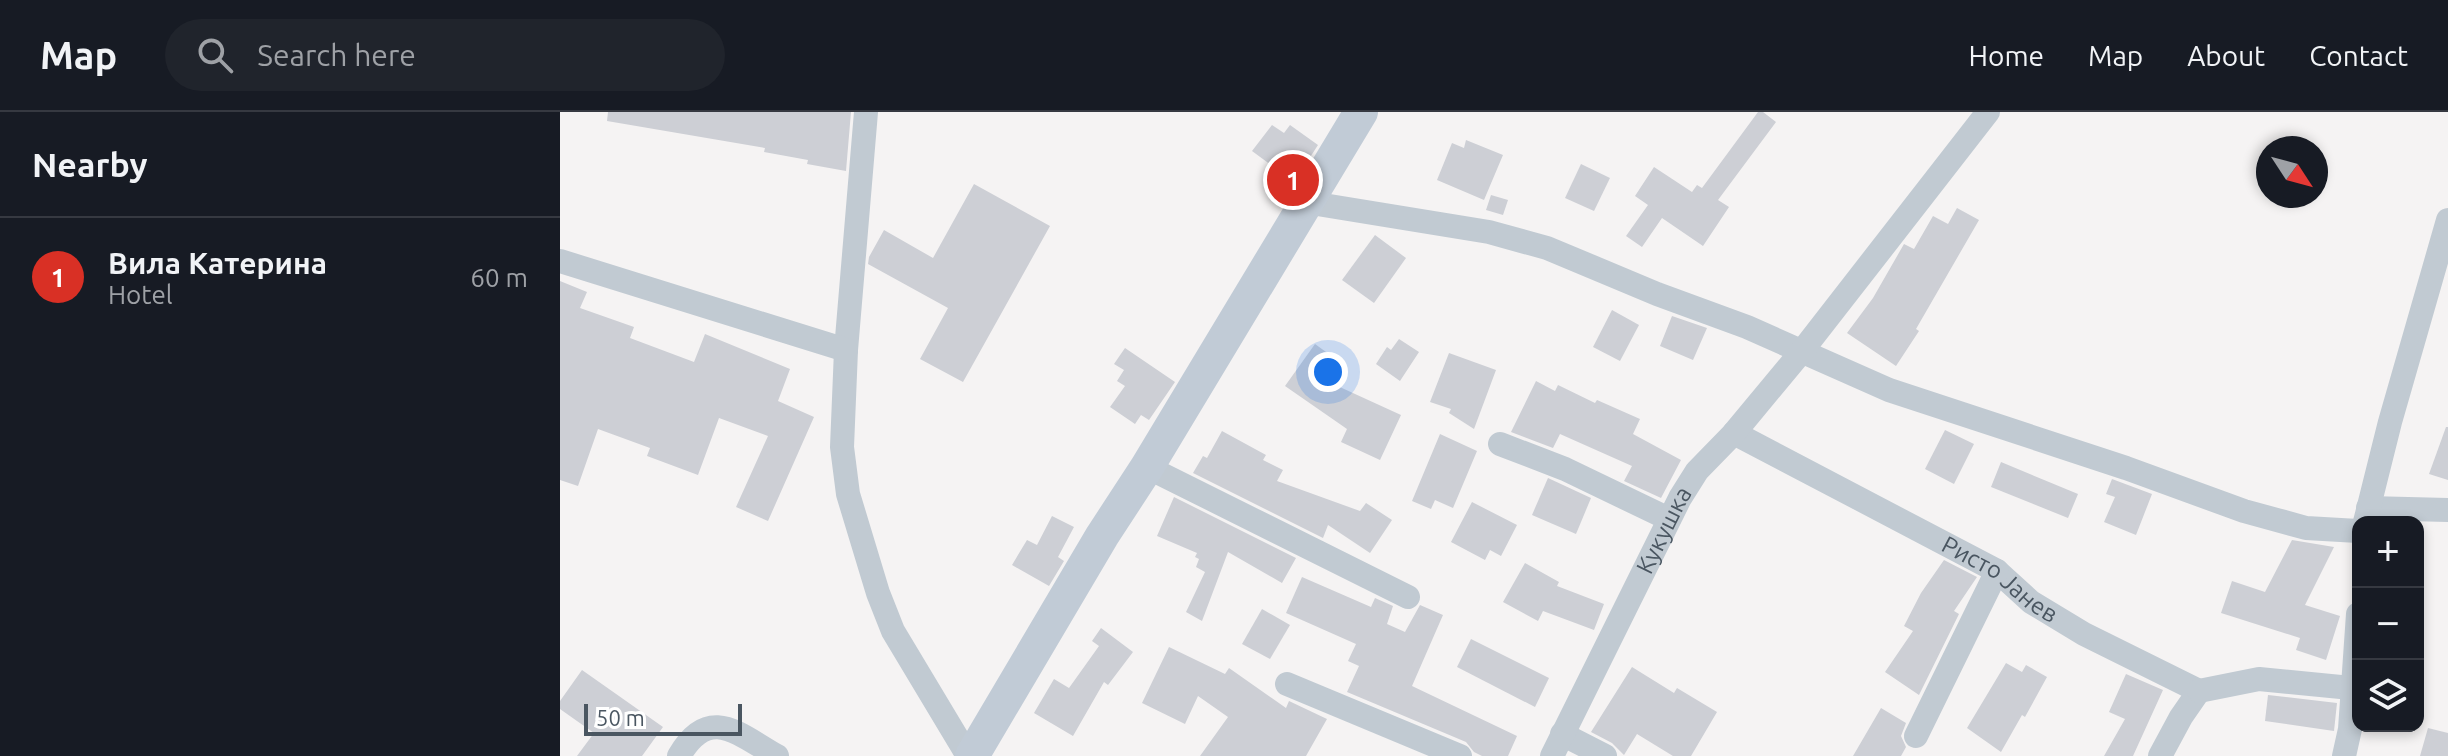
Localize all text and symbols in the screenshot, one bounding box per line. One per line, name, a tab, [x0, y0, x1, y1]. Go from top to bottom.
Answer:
search box	[165, 19, 725, 91]
icon: search	[193, 33, 237, 77]
text: Map	[40, 34, 117, 76]
text: Search here	[257, 38, 416, 72]
text: Home	[1969, 40, 2044, 71]
text: Map	[2088, 40, 2143, 71]
text: About	[2187, 40, 2265, 71]
text: Contact	[2309, 40, 2408, 71]
north arrow	[2256, 136, 2328, 208]
text: Nearby	[32, 145, 147, 183]
pin: 1	[1267, 150, 1319, 210]
text: Вила Катерина	[108, 246, 327, 280]
text: 1	[51, 263, 65, 292]
text: 60 m	[470, 263, 528, 292]
text: Hotel	[108, 280, 173, 309]
your location	[1308, 352, 1348, 392]
street label: Кукушка	[1631, 481, 1697, 578]
map controls	[2352, 516, 2424, 732]
button: +	[2352, 516, 2424, 588]
street label: Ристо Јанев	[1937, 531, 2063, 628]
button: −	[2352, 588, 2424, 660]
button: layers	[2352, 660, 2424, 732]
scale bar	[584, 700, 742, 736]
text: 50 m	[596, 705, 645, 730]

